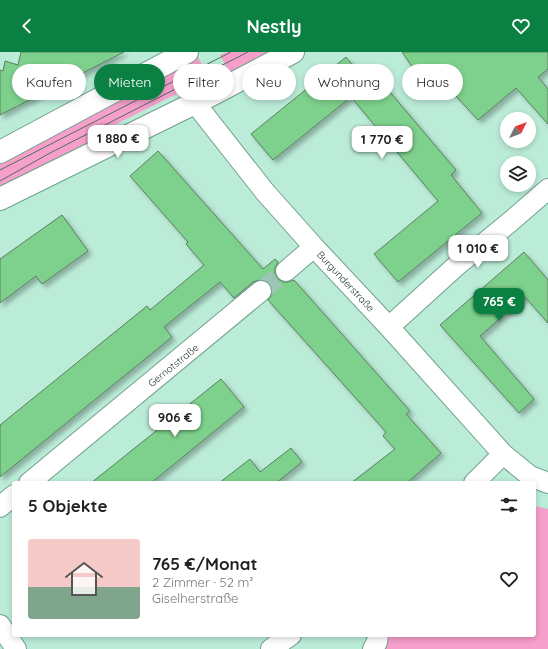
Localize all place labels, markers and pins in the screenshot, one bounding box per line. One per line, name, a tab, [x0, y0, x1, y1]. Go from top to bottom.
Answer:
pin: 1 880 €	[81, 125, 155, 159]
pin: 1 770 €	[345, 126, 419, 160]
pin: 1 010 €	[441, 235, 515, 269]
pin: 765 €	[471, 288, 527, 322]
pin: 906 €	[147, 404, 203, 438]

